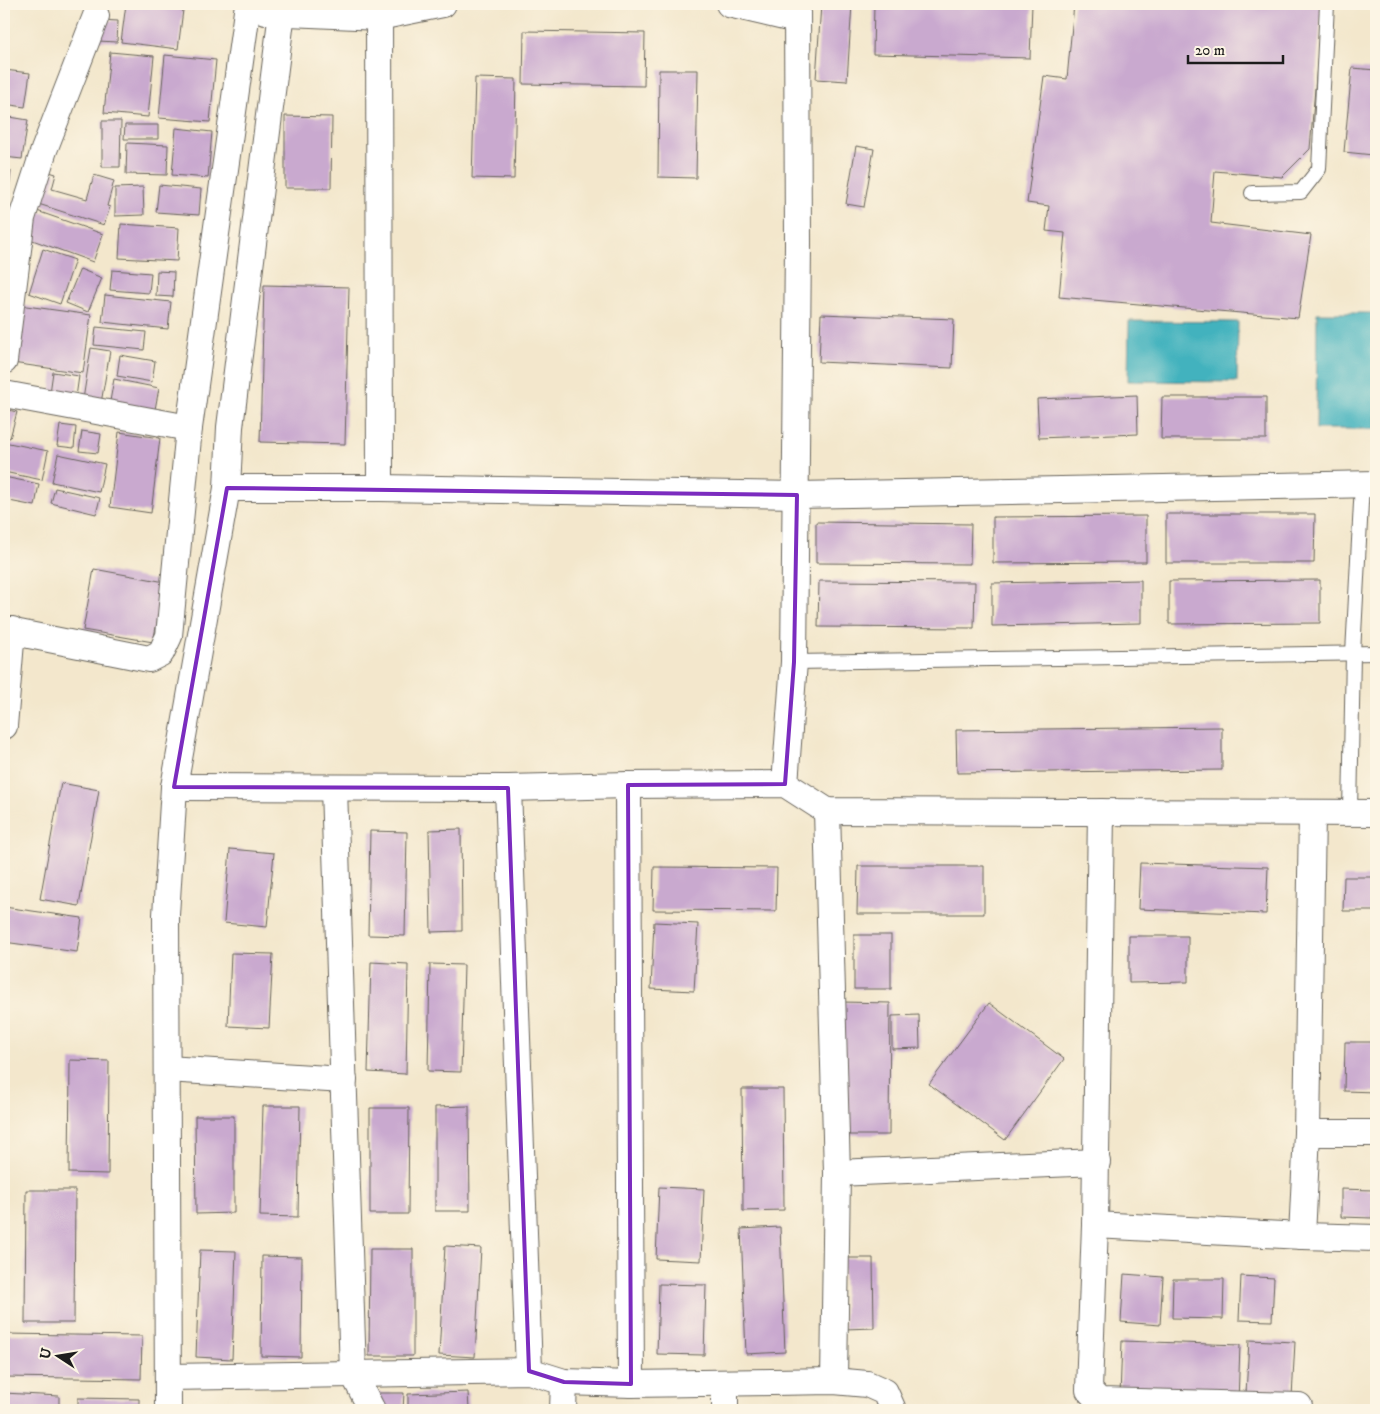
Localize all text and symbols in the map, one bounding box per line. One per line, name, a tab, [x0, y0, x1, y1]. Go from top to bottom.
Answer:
scale bar	[1188, 32, 1282, 64]
text: 20 m	[1195, 41, 1225, 60]
north arrow	[32, 1332, 82, 1382]
text: U	[36, 1346, 56, 1361]

